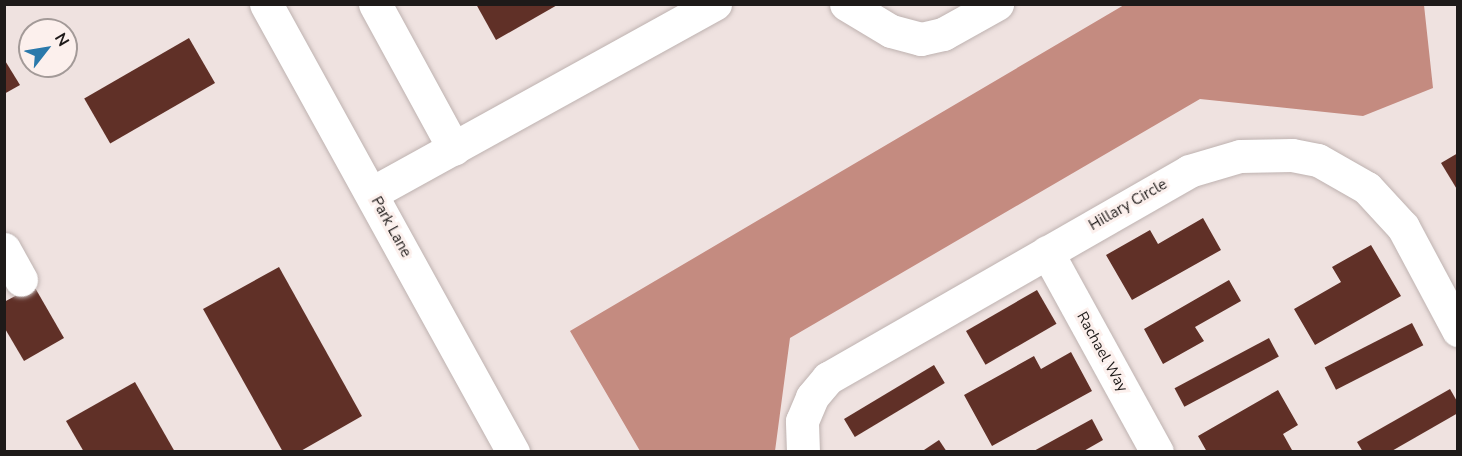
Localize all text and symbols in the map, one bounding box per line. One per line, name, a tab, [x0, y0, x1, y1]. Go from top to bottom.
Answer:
north arrow	[18, 18, 78, 78]
text: N	[49, 29, 74, 51]
street label: Hillary Circle	[1086, 175, 1170, 235]
street label: Park Lane	[367, 194, 415, 260]
street label: Rachael Way	[1073, 309, 1131, 395]

